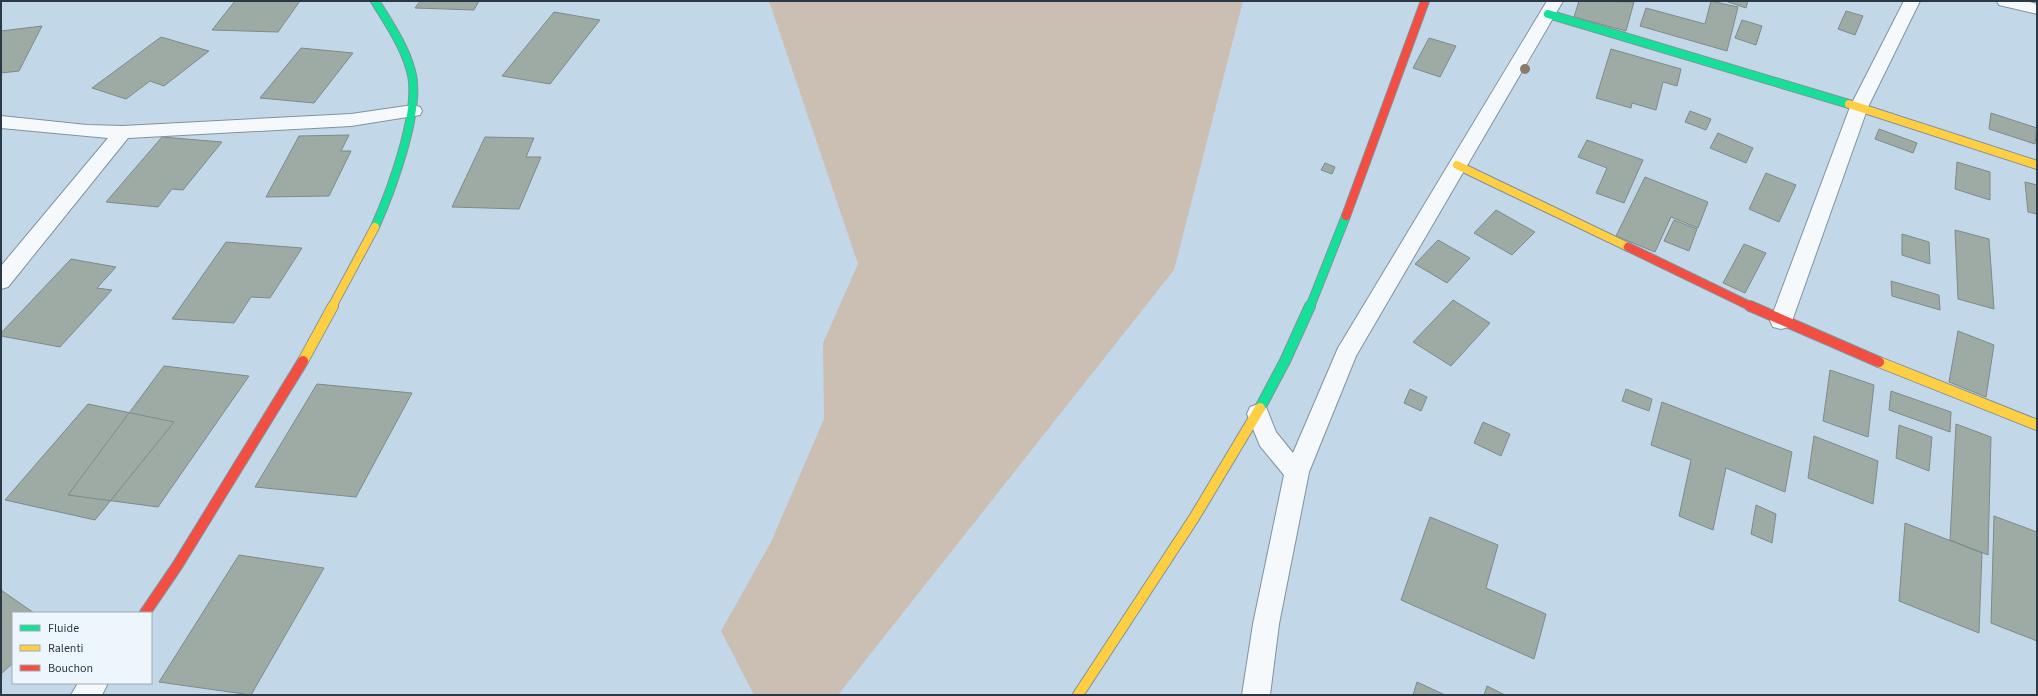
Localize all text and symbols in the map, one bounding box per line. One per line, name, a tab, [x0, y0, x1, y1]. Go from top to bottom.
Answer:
legend	[12, 612, 152, 684]
text: Fluide	[48, 620, 79, 637]
text: Ralenti	[48, 640, 83, 657]
text: Bouchon	[48, 660, 93, 677]

